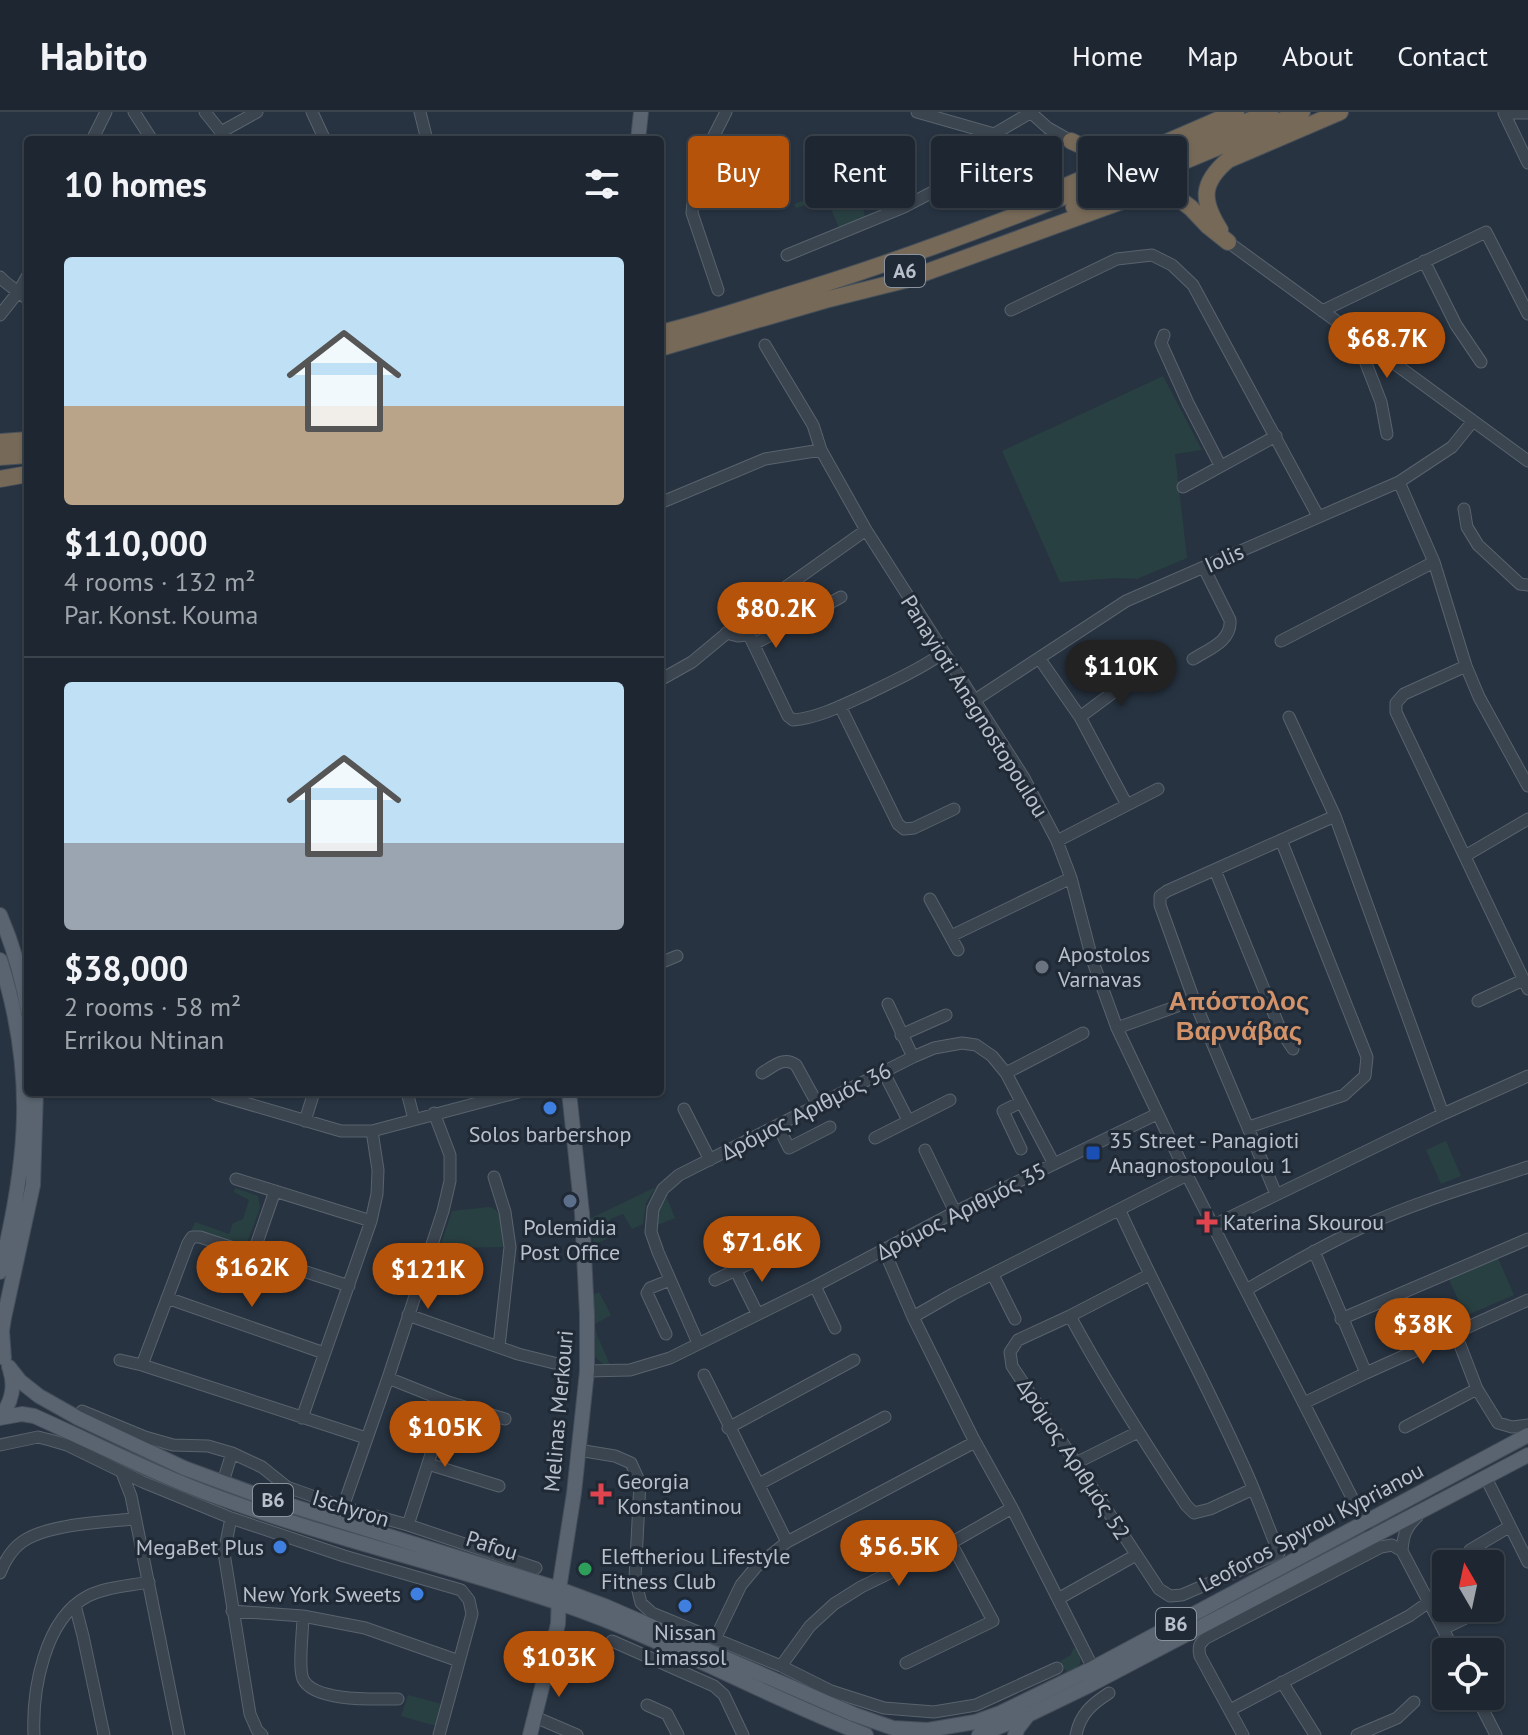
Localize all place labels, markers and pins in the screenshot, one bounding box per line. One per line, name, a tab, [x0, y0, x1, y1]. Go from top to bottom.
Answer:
pin: $68.7K	[1322, 312, 1452, 380]
pin: $80.2K	[711, 582, 841, 650]
pin: $110K	[1065, 640, 1177, 708]
place label: Apostolos Varnavas	[1057, 940, 1150, 993]
marker: Apostolos Varnavas	[1033, 958, 1051, 976]
marker: Solos barbershop	[541, 1099, 559, 1117]
place label: Solos barbershop	[469, 1120, 631, 1148]
place label: 35 Street - Panagioti Anagnostopoulou 1	[1109, 1126, 1299, 1179]
marker: 35 Street - Panagioti Anagnostopoulou 1	[1084, 1144, 1102, 1162]
marker: Polemidia Post Office	[561, 1192, 579, 1210]
place label: Katerina Skourou	[1223, 1208, 1384, 1236]
place label: Polemidia Post Office	[520, 1213, 620, 1266]
marker: Katerina Skourou	[1198, 1213, 1216, 1231]
pin: $71.6K	[697, 1216, 827, 1284]
pin: $162K	[196, 1241, 308, 1309]
pin: $121K	[372, 1243, 484, 1311]
pin: $38K	[1376, 1298, 1470, 1366]
pin: $105K	[389, 1401, 501, 1469]
place label: Georgia Konstantinou	[617, 1467, 742, 1520]
marker: Georgia Konstantinou	[592, 1485, 610, 1503]
pin: $56.5K	[834, 1520, 964, 1588]
place label: MegaBet Plus	[136, 1533, 264, 1561]
marker: MegaBet Plus	[271, 1538, 289, 1556]
place label: Eleftheriou Lifestyle Fitness Club	[601, 1542, 790, 1595]
marker: Eleftheriou Lifestyle Fitness Club	[576, 1560, 594, 1578]
place label: New York Sweets	[243, 1580, 401, 1608]
marker: New York Sweets	[408, 1585, 426, 1603]
marker: Nissan Limassol	[676, 1597, 694, 1615]
place label: Nissan Limassol	[644, 1618, 727, 1671]
pin: $103K	[503, 1631, 615, 1699]

